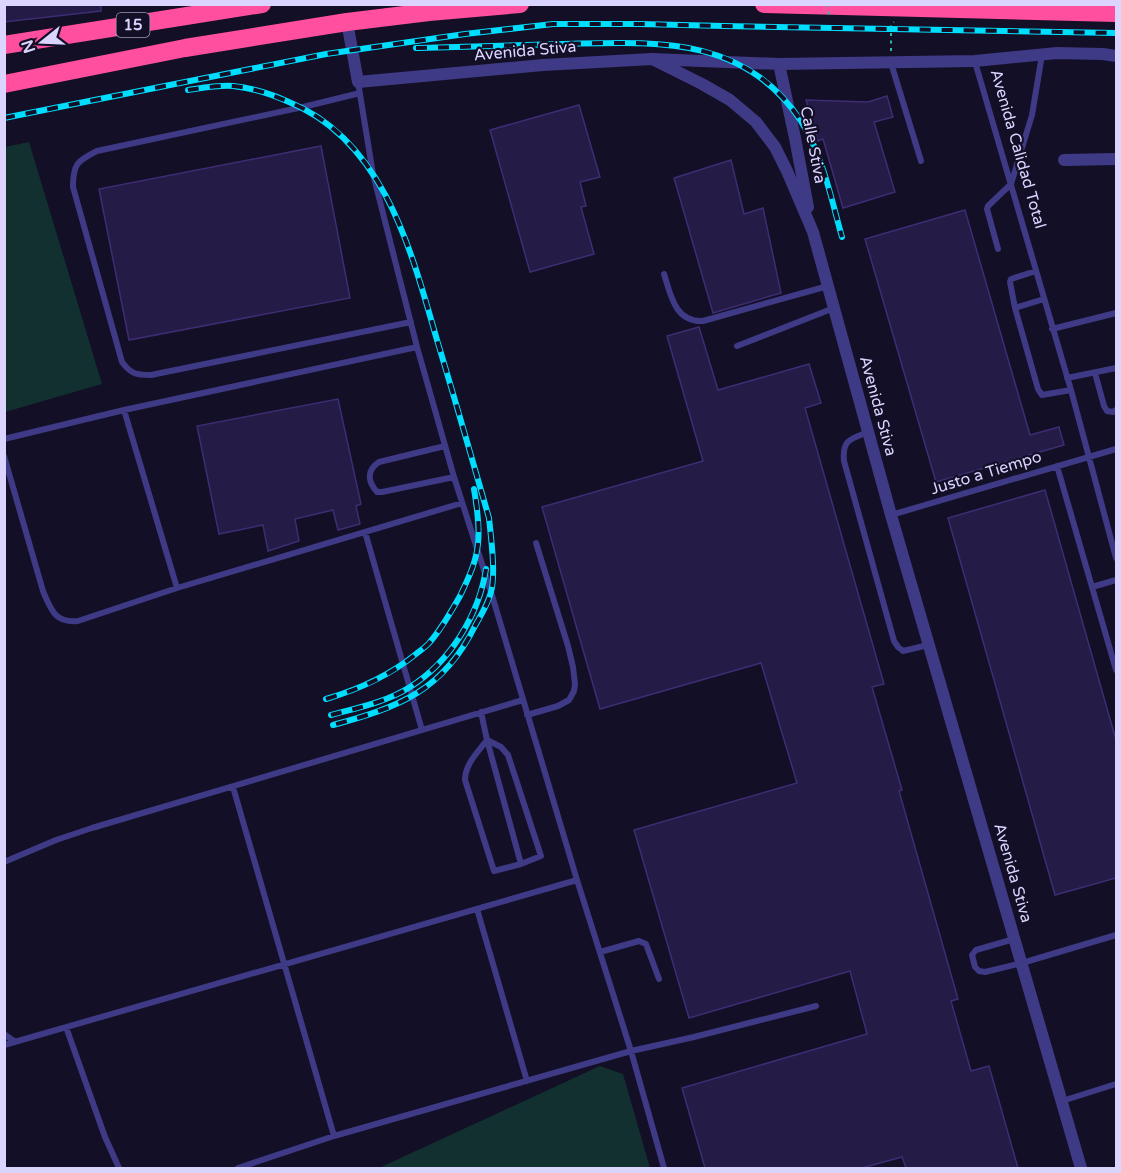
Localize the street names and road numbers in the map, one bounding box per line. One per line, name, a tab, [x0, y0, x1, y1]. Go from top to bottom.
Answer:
road number: 15	[116, 13, 150, 37]
street label: Avenida Stiva	[473, 37, 577, 65]
street label: Avenida Calidad Total	[986, 67, 1050, 231]
street label: Calle Stiva	[796, 105, 830, 185]
street label: Avenida Stiva	[855, 354, 901, 458]
street label: Justo a Tiempo	[928, 447, 1044, 499]
street label: Avenida Stiva	[989, 821, 1037, 925]

